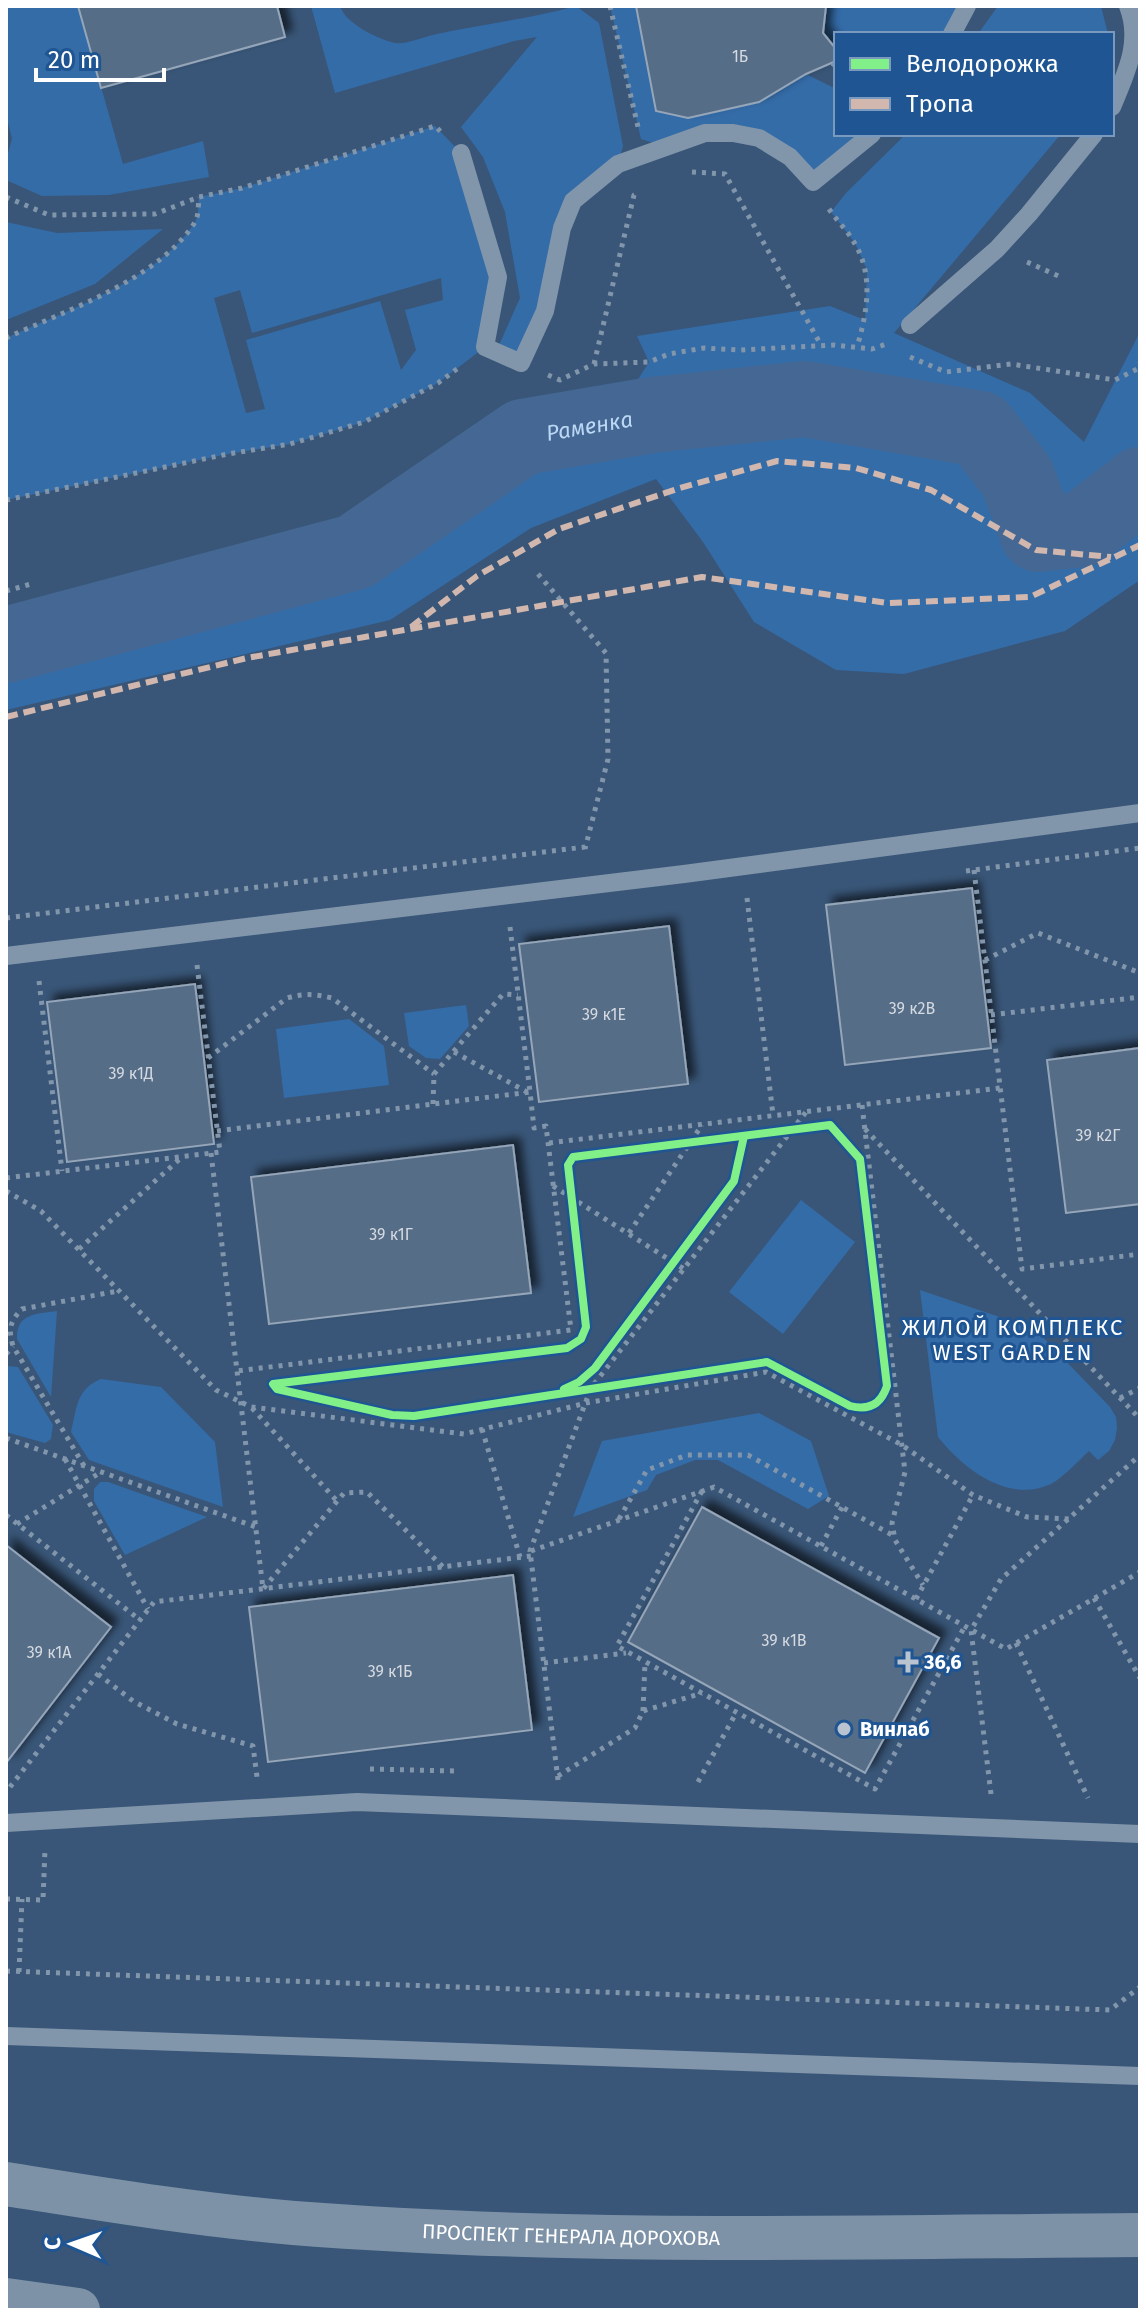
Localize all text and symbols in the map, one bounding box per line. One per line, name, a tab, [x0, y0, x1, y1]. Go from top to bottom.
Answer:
scale bar	[36, 32, 164, 82]
legend	[834, 32, 1114, 136]
text: 20 m	[48, 46, 100, 74]
house number: 1Б	[732, 47, 748, 66]
text: Велодорожка	[906, 50, 1059, 78]
text: Тропа	[906, 90, 974, 118]
water label: Раменка	[544, 405, 635, 446]
house number: 39 к2В	[889, 999, 935, 1018]
house number: 39 к1Е	[582, 1005, 626, 1024]
house number: 39 к1Д	[108, 1064, 154, 1083]
house number: 39 к2Г	[1076, 1126, 1120, 1145]
house number: 39 к1Г	[369, 1225, 413, 1244]
district label: ЖИЛОЙ КОМПЛЕКС WEST GARDEN	[902, 1314, 1124, 1366]
house number: 39 к1В	[761, 1631, 807, 1650]
house number: 39 к1А	[27, 1643, 72, 1662]
place label: 36,6	[923, 1650, 962, 1674]
marker: 36,6	[899, 1653, 917, 1671]
house number: 39 к1Б	[368, 1662, 412, 1681]
place label: Винлаб	[860, 1717, 930, 1741]
marker: Винлаб	[835, 1720, 853, 1738]
north arrow	[32, 2204, 112, 2284]
street label: ПРОСПЕКТ ГЕНЕРАЛА ДОРОХОВА	[421, 2219, 721, 2250]
text: С	[39, 2236, 66, 2250]

